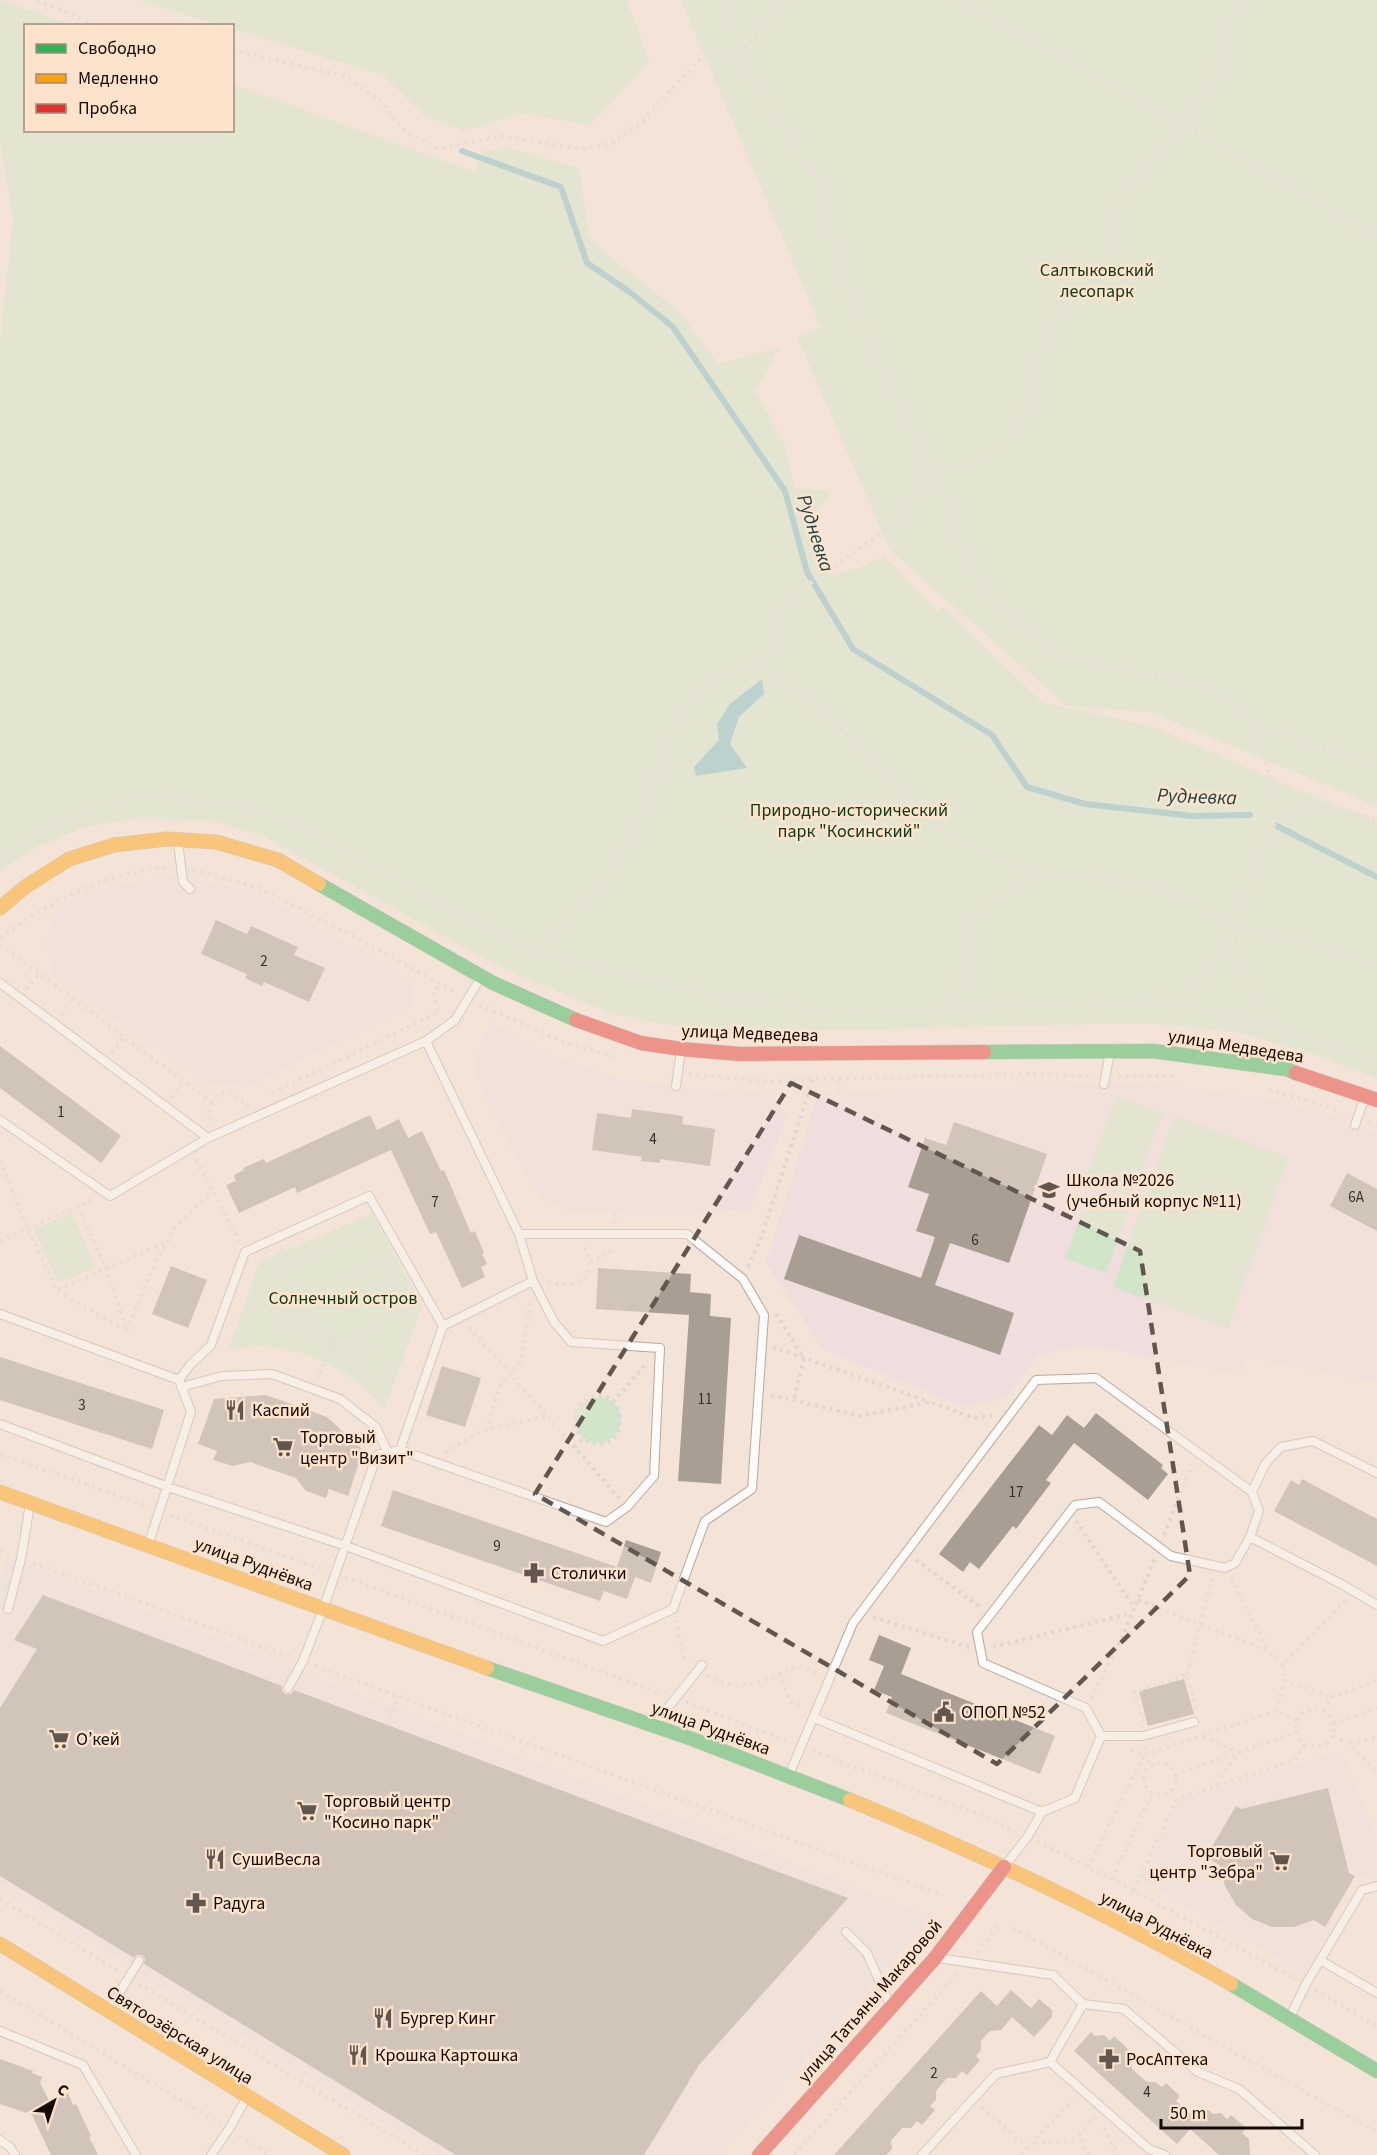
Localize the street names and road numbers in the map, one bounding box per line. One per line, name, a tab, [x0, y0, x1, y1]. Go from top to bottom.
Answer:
street label: улица Медведева	[681, 1019, 819, 1048]
street label: улица Медведева	[1166, 1023, 1306, 1070]
street label: улица Руднёвка	[191, 1531, 317, 1598]
street label: улица Руднёвка	[648, 1695, 774, 1762]
street label: улица Руднёвка	[1096, 1885, 1218, 1966]
street label: улица Татьяны Макаровой	[792, 1914, 948, 2088]
street label: Святоозёрская улица	[101, 1980, 258, 2091]

